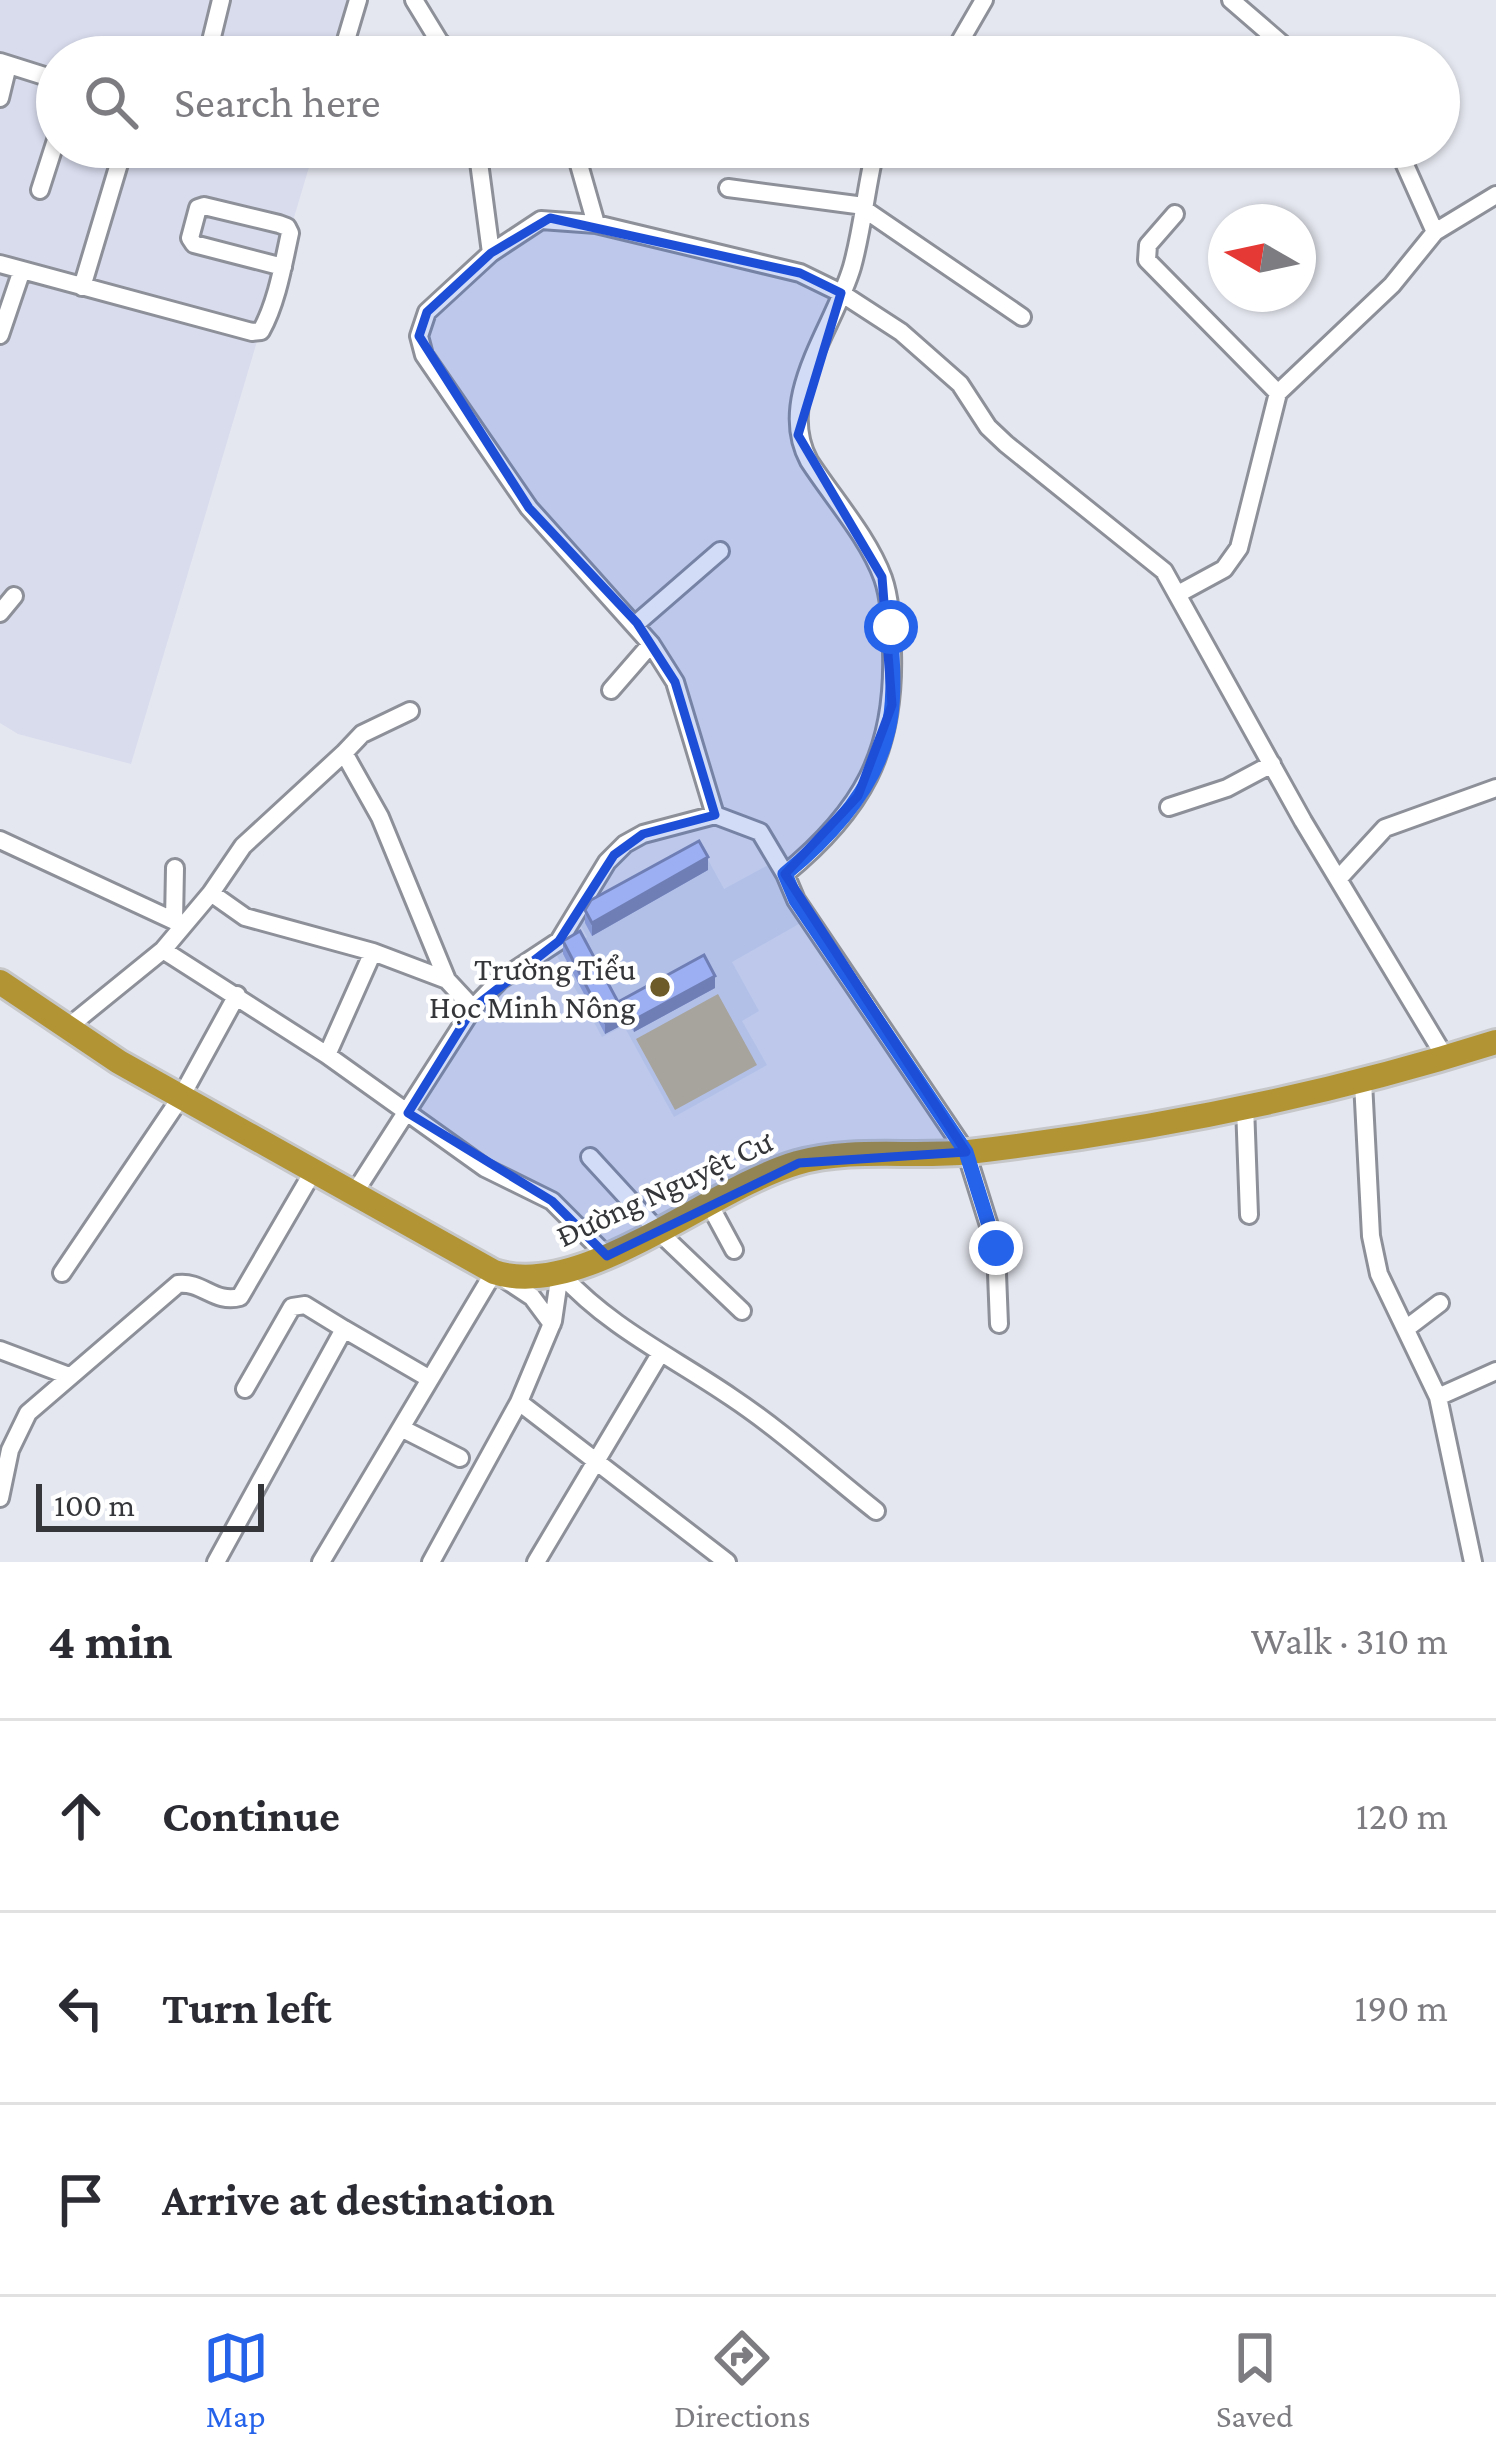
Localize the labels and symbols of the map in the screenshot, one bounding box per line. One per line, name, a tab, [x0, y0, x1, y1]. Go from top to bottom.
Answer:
north arrow	[1208, 204, 1316, 312]
route start	[864, 600, 918, 654]
place label: Trường Tiểu Học Minh Nông	[429, 950, 636, 1025]
marker: Trường Tiểu Học Minh Nông	[647, 974, 673, 1000]
street label: Đường Nguyệt Cư	[550, 1122, 778, 1254]
route end	[969, 1221, 1023, 1275]
scale bar	[36, 1478, 264, 1531]

